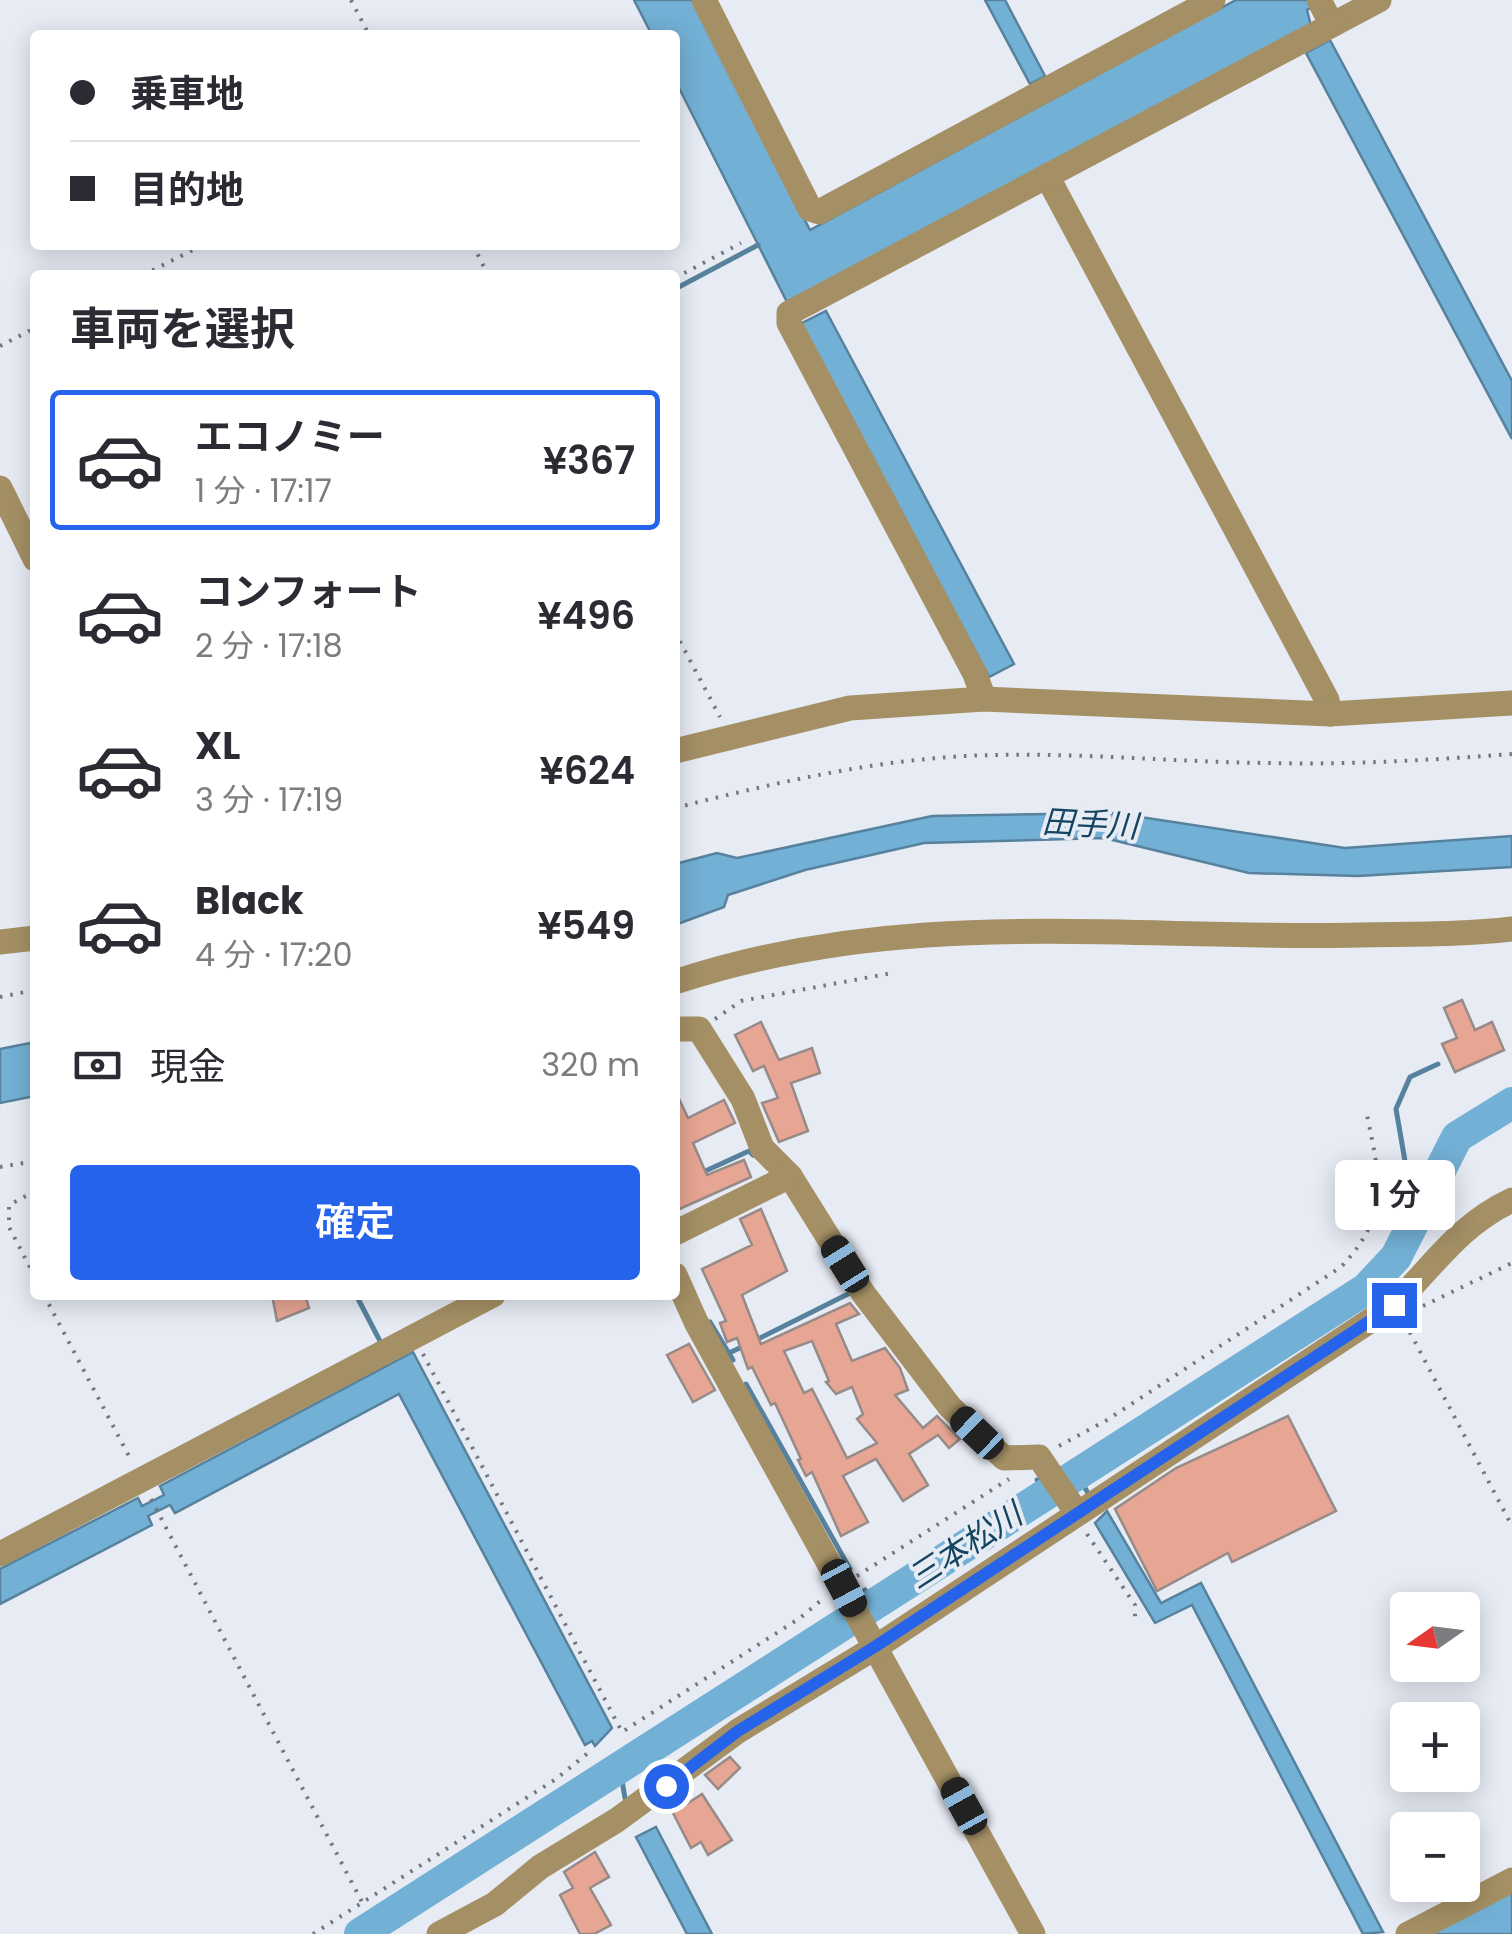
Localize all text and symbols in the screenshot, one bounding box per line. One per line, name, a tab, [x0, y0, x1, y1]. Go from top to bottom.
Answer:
text: 乗車地	[130, 67, 244, 120]
text: 目的地	[130, 163, 244, 216]
text: 車両を選択	[70, 298, 295, 361]
text: エコノミー	[195, 410, 385, 463]
icon: car	[75, 415, 165, 505]
text: ¥367	[543, 434, 635, 487]
text: 1 分 · 17:17	[195, 468, 332, 513]
text: コンフォート	[195, 565, 422, 618]
icon: car	[75, 570, 165, 660]
text: ¥496	[538, 589, 635, 642]
text: 2 分 · 17:18	[195, 623, 343, 668]
text: XL	[195, 719, 240, 772]
icon: car	[75, 725, 165, 815]
text: ¥624	[540, 744, 635, 797]
text: 3 分 · 17:19	[195, 777, 343, 822]
water label: 田手川	[1041, 799, 1142, 849]
text: Black	[195, 874, 304, 927]
icon: car	[75, 880, 165, 970]
text: ¥549	[537, 899, 635, 952]
text: 4 分 · 17:20	[195, 932, 353, 977]
icon: cash	[70, 1038, 125, 1093]
text: 現金	[150, 1040, 226, 1093]
text: 320 m	[541, 1042, 640, 1087]
callout: 1 分	[1334, 1160, 1454, 1230]
button: 確定	[70, 1165, 640, 1280]
text: 1 分	[1369, 1172, 1421, 1217]
car	[816, 1231, 874, 1297]
route end	[1372, 1283, 1417, 1328]
car	[945, 1401, 1009, 1465]
water label: 三本松川	[899, 1490, 1033, 1599]
car	[817, 1554, 871, 1622]
north arrow	[1390, 1592, 1480, 1682]
map controls	[1390, 1592, 1480, 1902]
button: +	[1390, 1702, 1480, 1792]
route start	[644, 1764, 689, 1809]
car	[936, 1772, 992, 1840]
button: −	[1390, 1812, 1480, 1902]

